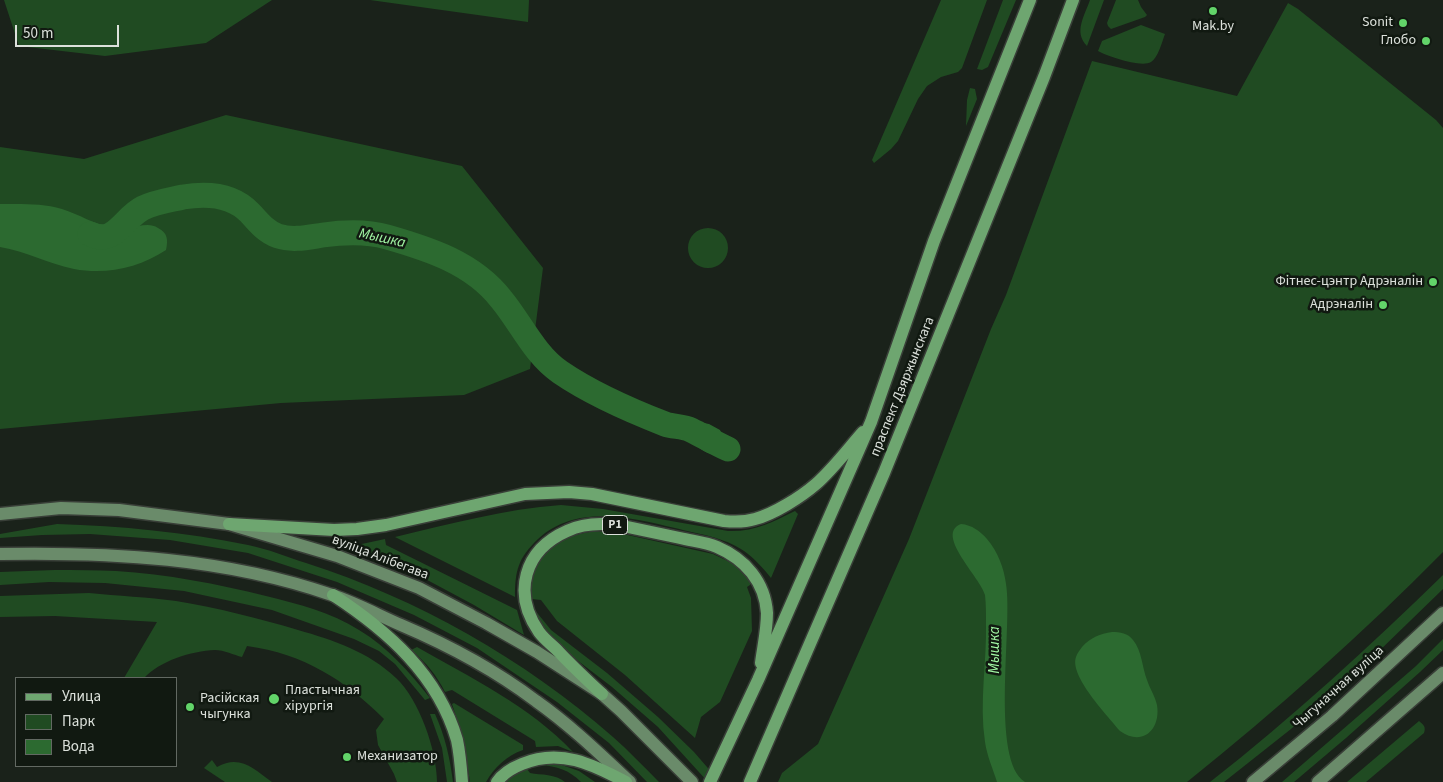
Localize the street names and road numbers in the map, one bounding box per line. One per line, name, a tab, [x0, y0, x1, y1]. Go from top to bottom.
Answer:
street label: праспект Дзяржынскага	[867, 315, 939, 459]
road number: Р1	[602, 516, 628, 534]
street label: вуліца Алібегава	[329, 532, 431, 584]
street label: Чыгуначная вуліца	[1290, 643, 1388, 733]

